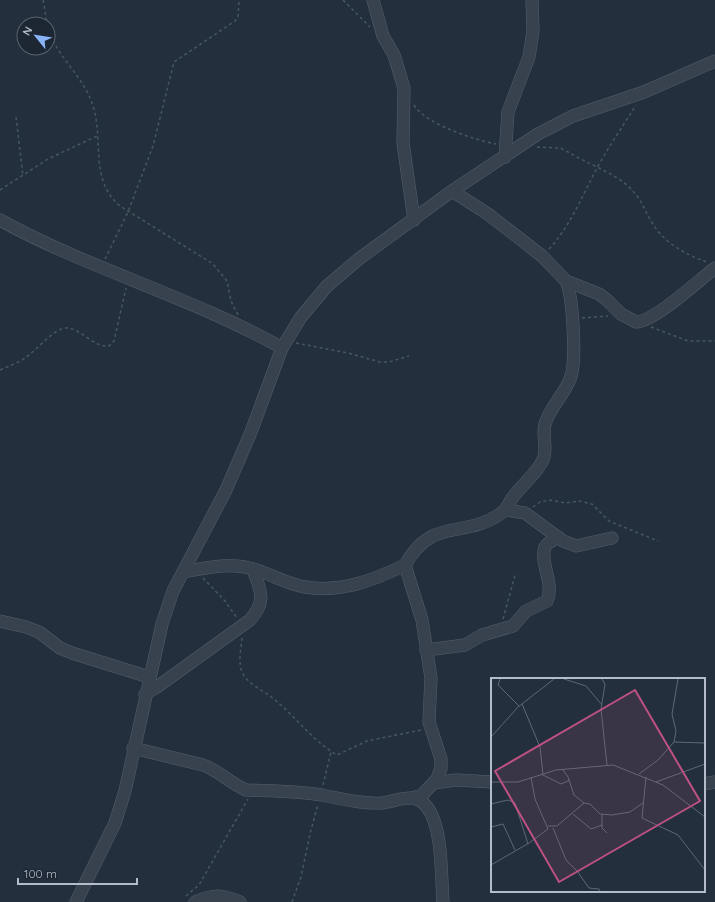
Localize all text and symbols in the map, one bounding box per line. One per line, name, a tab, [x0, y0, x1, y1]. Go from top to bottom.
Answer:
north arrow	[16, 16, 56, 56]
text: N	[19, 24, 35, 38]
inset map	[491, 678, 705, 892]
scale bar	[18, 860, 137, 886]
text: 100 m	[24, 866, 57, 881]

